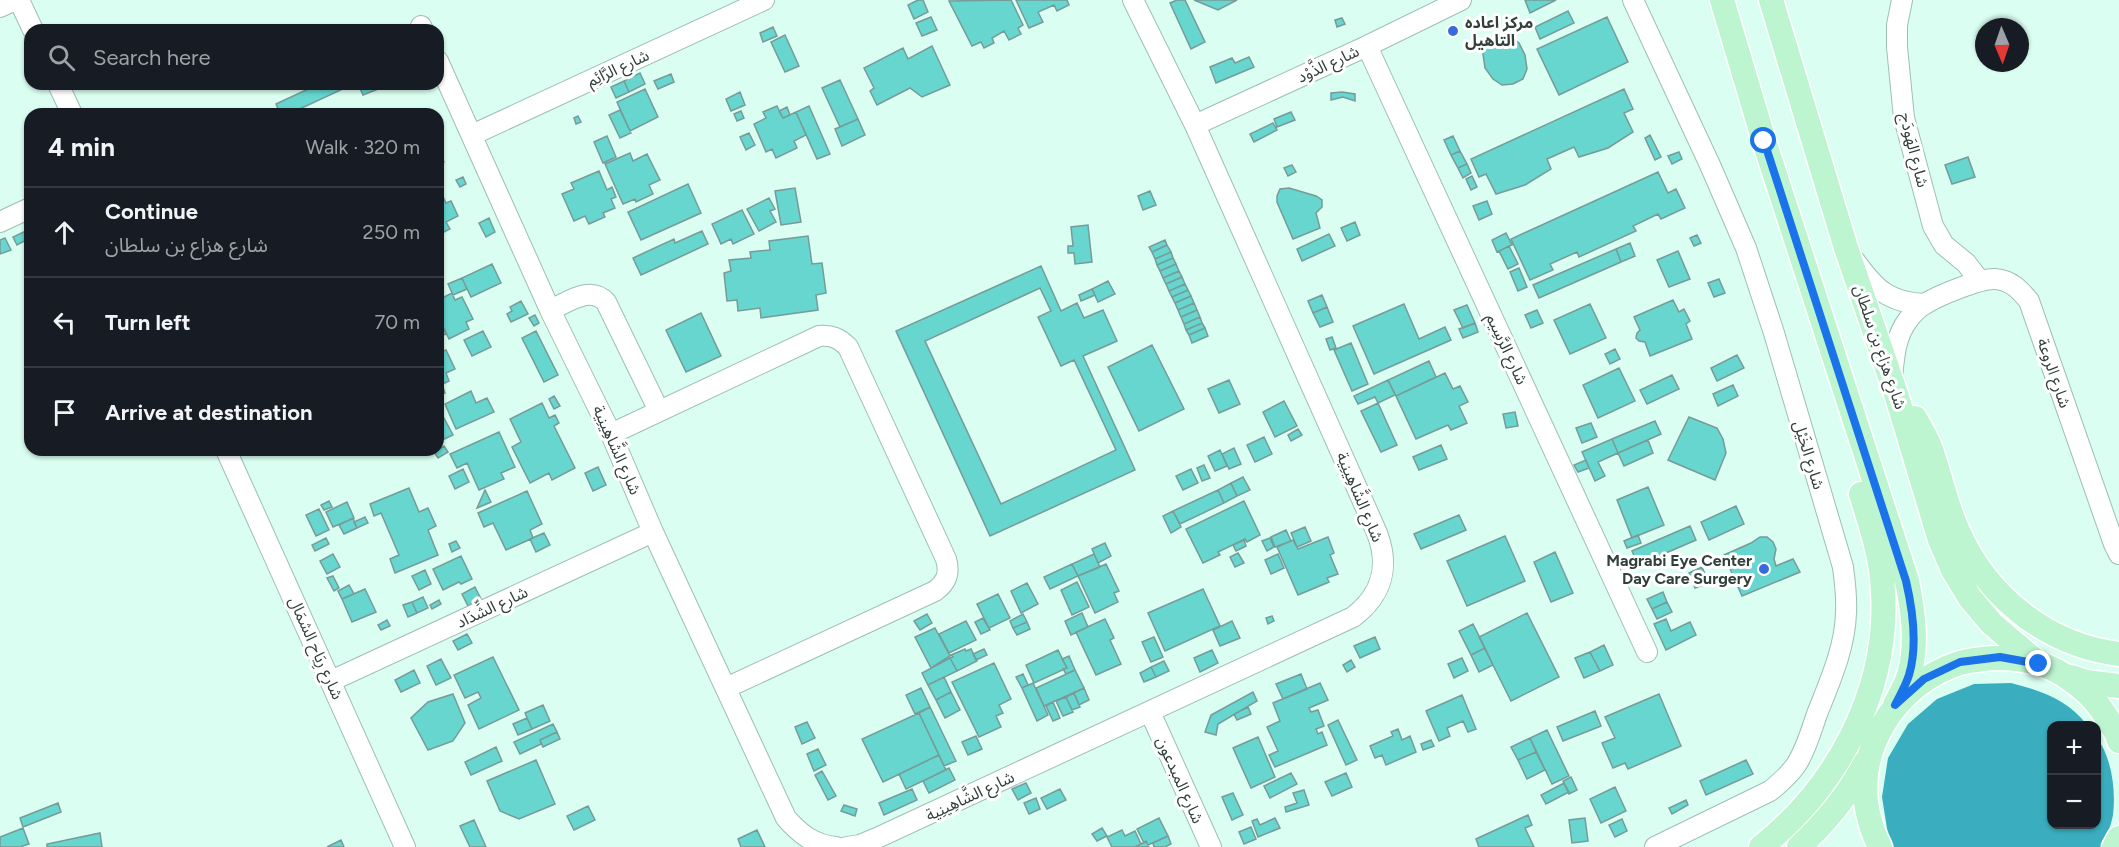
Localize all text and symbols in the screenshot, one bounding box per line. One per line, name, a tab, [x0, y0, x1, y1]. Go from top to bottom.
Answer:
place label: مركز اعاده التاهيل	[1465, 13, 1533, 50]
north arrow	[1975, 18, 2029, 72]
search box	[24, 24, 444, 90]
marker: مركز اعاده التاهيل	[1446, 24, 1460, 38]
street label: شارع الذَّوْد	[1292, 38, 1363, 89]
icon: search	[45, 41, 78, 74]
text: Search here	[93, 44, 211, 71]
street label: شارع الرَّائِم	[584, 45, 653, 93]
street label: شارع الهَودَج	[1893, 111, 1932, 190]
route start	[1750, 127, 1776, 153]
text: 4 min	[48, 131, 115, 163]
text: Walk · 320 m	[306, 135, 420, 159]
text: Continue	[105, 198, 198, 225]
icon: ahead	[48, 216, 81, 249]
text: 250 m	[363, 220, 420, 244]
text: شارع هزاع بن سلطان	[105, 233, 268, 257]
street label: شارع هزاع بن سلطان	[1847, 282, 1910, 413]
icon: left	[48, 306, 81, 339]
text: Turn left	[105, 309, 191, 336]
text: 70 m	[374, 310, 420, 334]
street label: شارع الرَّسِيم	[1480, 310, 1532, 389]
street label: شارع الروعة	[2030, 336, 2075, 411]
icon: arrive	[48, 396, 81, 429]
text: Arrive at destination	[105, 399, 313, 426]
street label: شارع الشَّاهِينِية	[586, 401, 648, 499]
street label: شارع الخَيْل	[1787, 418, 1828, 493]
street label: شارع الشَّاهِينِية	[1330, 448, 1390, 546]
place label: Magrabi Eye Center Day Care Surgery	[1606, 551, 1753, 588]
marker: Magrabi Eye Center Day Care Surgery	[1757, 562, 1771, 576]
street label: شارع الشِّدَاد	[452, 579, 532, 635]
street label: شارع رِيَاح الشمَال	[282, 594, 347, 704]
route end	[2025, 650, 2051, 676]
map controls	[2047, 721, 2101, 829]
button: +	[2047, 721, 2101, 775]
street label: شارع المبدعون	[1150, 734, 1208, 828]
street label: شارع الشَّاهِينِية	[921, 764, 1019, 828]
button: −	[2047, 775, 2101, 829]

